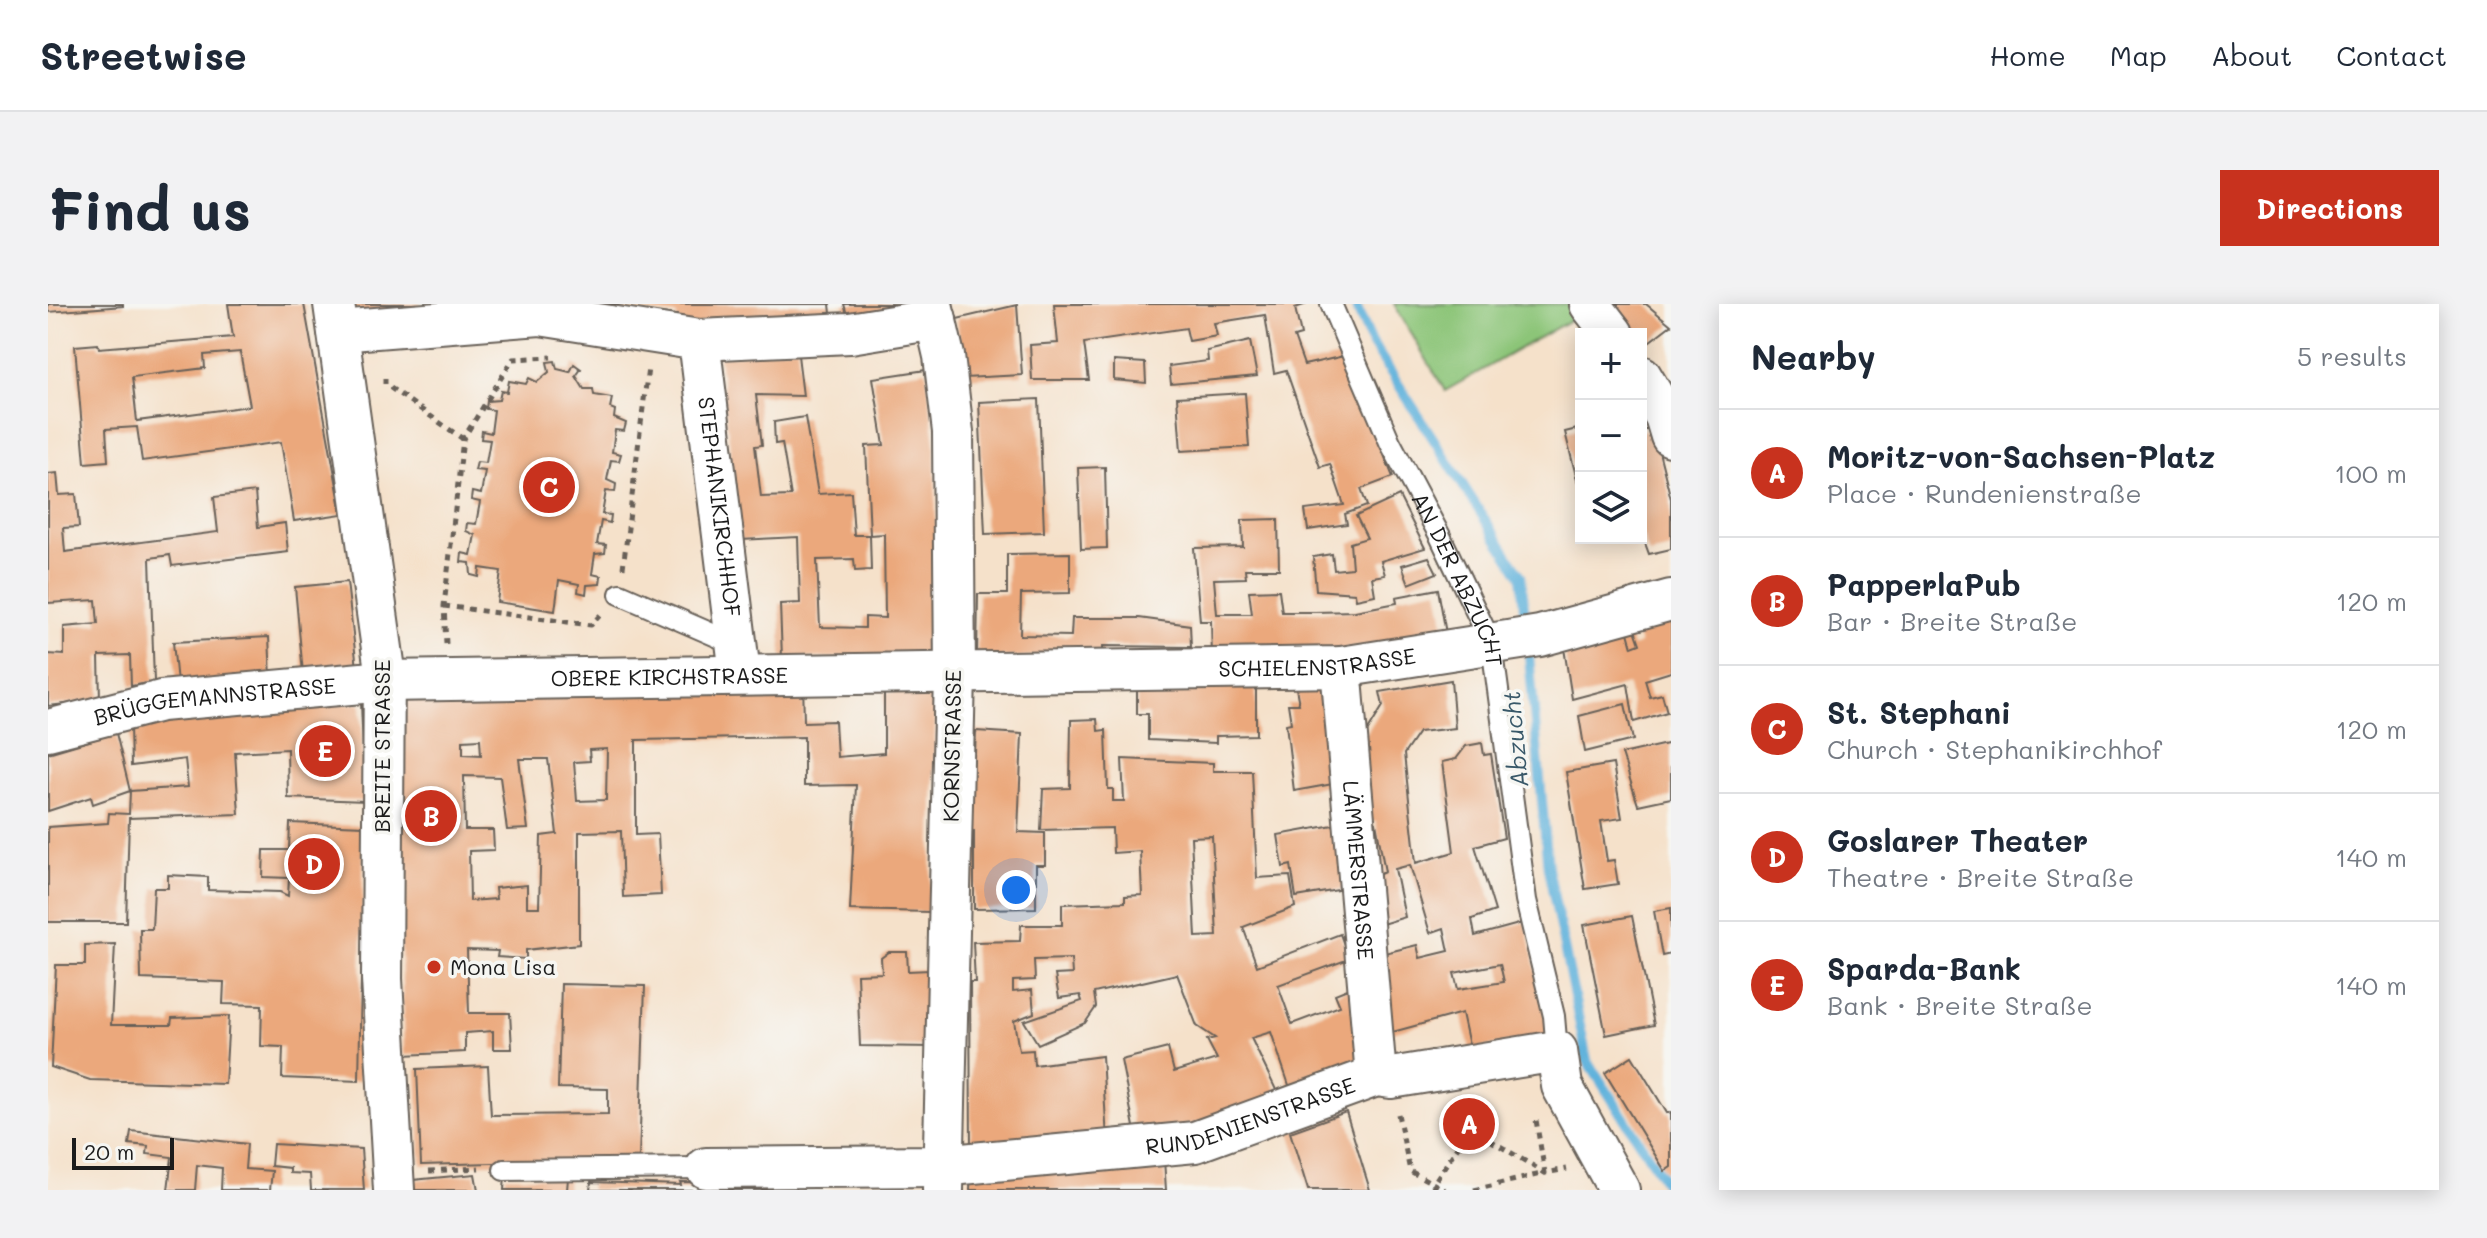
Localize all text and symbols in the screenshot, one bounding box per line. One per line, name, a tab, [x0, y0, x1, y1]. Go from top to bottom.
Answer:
text: Streetwise	[40, 30, 247, 80]
text: Home	[1990, 37, 2066, 73]
text: Map	[2110, 37, 2167, 73]
text: About	[2211, 37, 2292, 73]
text: Contact	[2336, 37, 2447, 73]
button: Directions	[2220, 170, 2439, 246]
text: Find us	[48, 172, 251, 245]
map controls	[1575, 328, 1647, 544]
button: +	[1575, 328, 1647, 400]
text: Nearby	[1751, 334, 1876, 379]
text: 5 results	[2297, 339, 2407, 373]
street label: STEPHANIKIRCHHOF	[692, 395, 748, 618]
button: −	[1575, 400, 1647, 472]
text: Moritz-von-Sachsen-Platz	[1827, 436, 2215, 476]
text: A	[1768, 456, 1786, 490]
text: 100 m	[2334, 456, 2407, 490]
pin: C	[523, 457, 575, 517]
button: layers	[1575, 472, 1647, 544]
text: Place · Rundenienstraße	[1827, 476, 2142, 510]
street label: AN DER ABZUCHT	[1405, 487, 1510, 668]
text: PapperlaPub	[1827, 564, 2021, 604]
text: B	[1768, 584, 1786, 618]
text: 120 m	[2336, 584, 2407, 618]
text: Bar · Breite Straße	[1827, 604, 2077, 638]
street label: SCHIELENSTRASSE	[1218, 641, 1418, 683]
street label: BREITE STRASSE	[367, 659, 396, 833]
street label: OBERE KIRCHSTRASSE	[551, 660, 788, 693]
street label: BRÜGGEMANNSTRASSE	[91, 670, 337, 732]
street label: KORNSTRASSE	[936, 670, 967, 822]
water label: Abzucht	[1495, 690, 1534, 789]
text: St. Stephani	[1827, 692, 2011, 732]
text: C	[1767, 712, 1787, 746]
text: 120 m	[2336, 712, 2407, 746]
pin: E	[299, 721, 351, 781]
text: Church · Stephanikirchhof	[1827, 732, 2162, 766]
street label: LÄMMERSTRASSE	[1337, 779, 1381, 961]
pin: B	[405, 786, 457, 846]
text: Goslarer Theater	[1827, 820, 2088, 860]
pin: D	[288, 834, 340, 894]
text: D	[1768, 840, 1786, 874]
text: 140 m	[2335, 840, 2407, 874]
text: Theatre · Breite Straße	[1827, 860, 2134, 894]
your location	[996, 870, 1036, 910]
text: Sparda-Bank	[1827, 948, 2021, 988]
place label: Mona Lisa	[450, 952, 556, 981]
marker: Mona Lisa	[425, 958, 443, 976]
text: E	[1769, 968, 1785, 1002]
text: 140 m	[2335, 968, 2407, 1002]
text: Bank · Breite Straße	[1827, 988, 2093, 1022]
street label: RUNDENIENSTRASSE	[1144, 1070, 1359, 1161]
pin: A	[1443, 1094, 1495, 1154]
scale bar	[72, 1134, 174, 1170]
text: 20 m	[84, 1137, 134, 1166]

